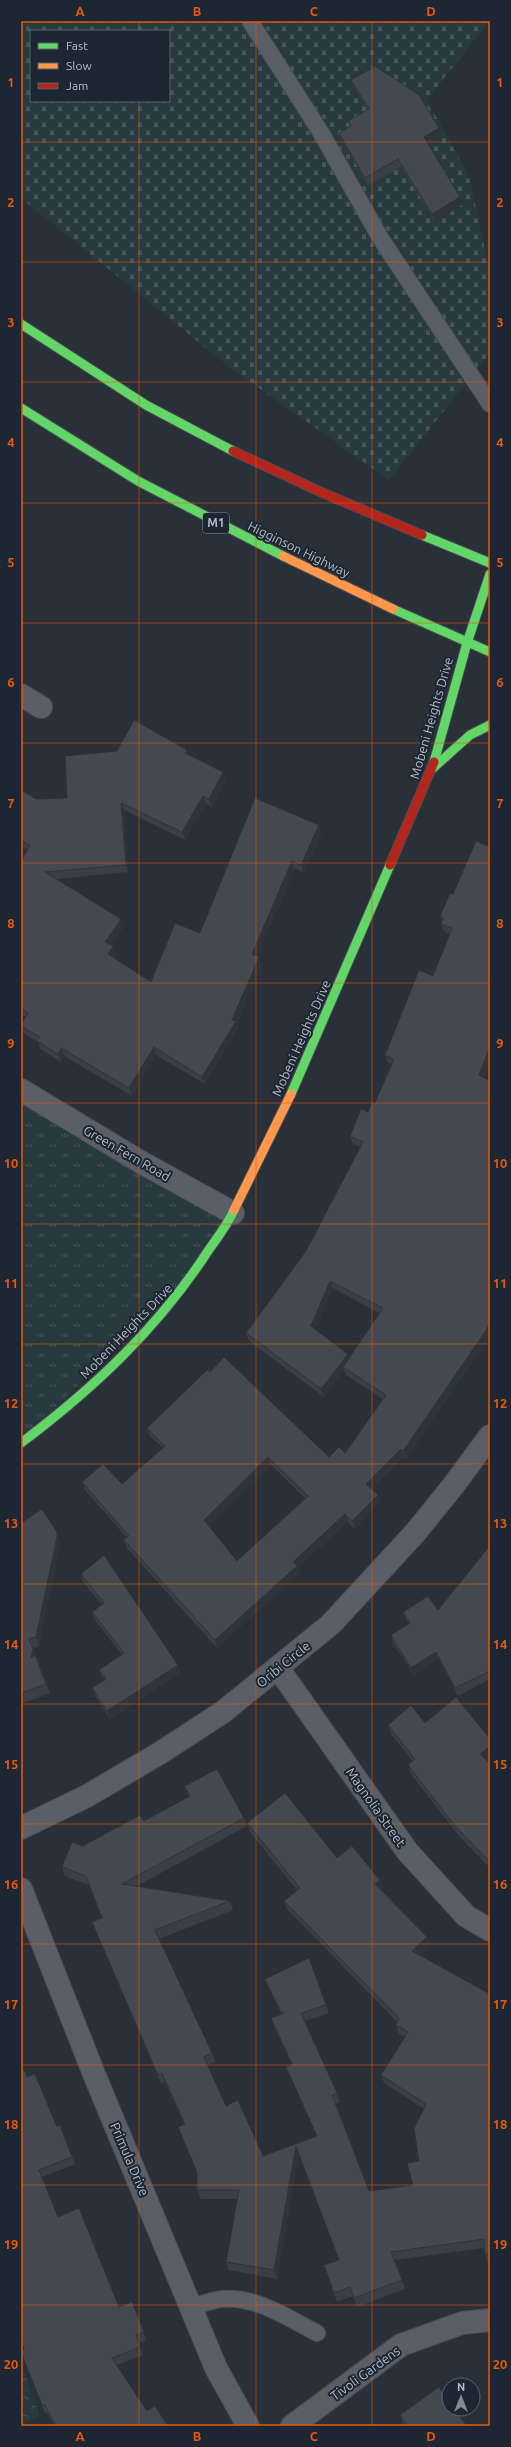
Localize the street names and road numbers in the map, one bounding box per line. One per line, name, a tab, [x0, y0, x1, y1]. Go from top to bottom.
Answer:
road number: M1	[203, 513, 229, 533]
street label: Higginson Highway	[246, 518, 352, 580]
street label: Mobeni Heights Drive	[407, 656, 455, 780]
street label: Mobeni Heights Drive	[269, 978, 333, 1098]
street label: Green Fern Road	[81, 1123, 173, 1183]
street label: Mobeni Heights Drive	[77, 1281, 175, 1381]
street label: Oribi Circle	[253, 1638, 313, 1690]
street label: Magnolia Street	[344, 1765, 408, 1849]
street label: Primula Drive	[108, 2120, 152, 2198]
street label: Tivoli Gardens	[328, 2343, 403, 2403]

